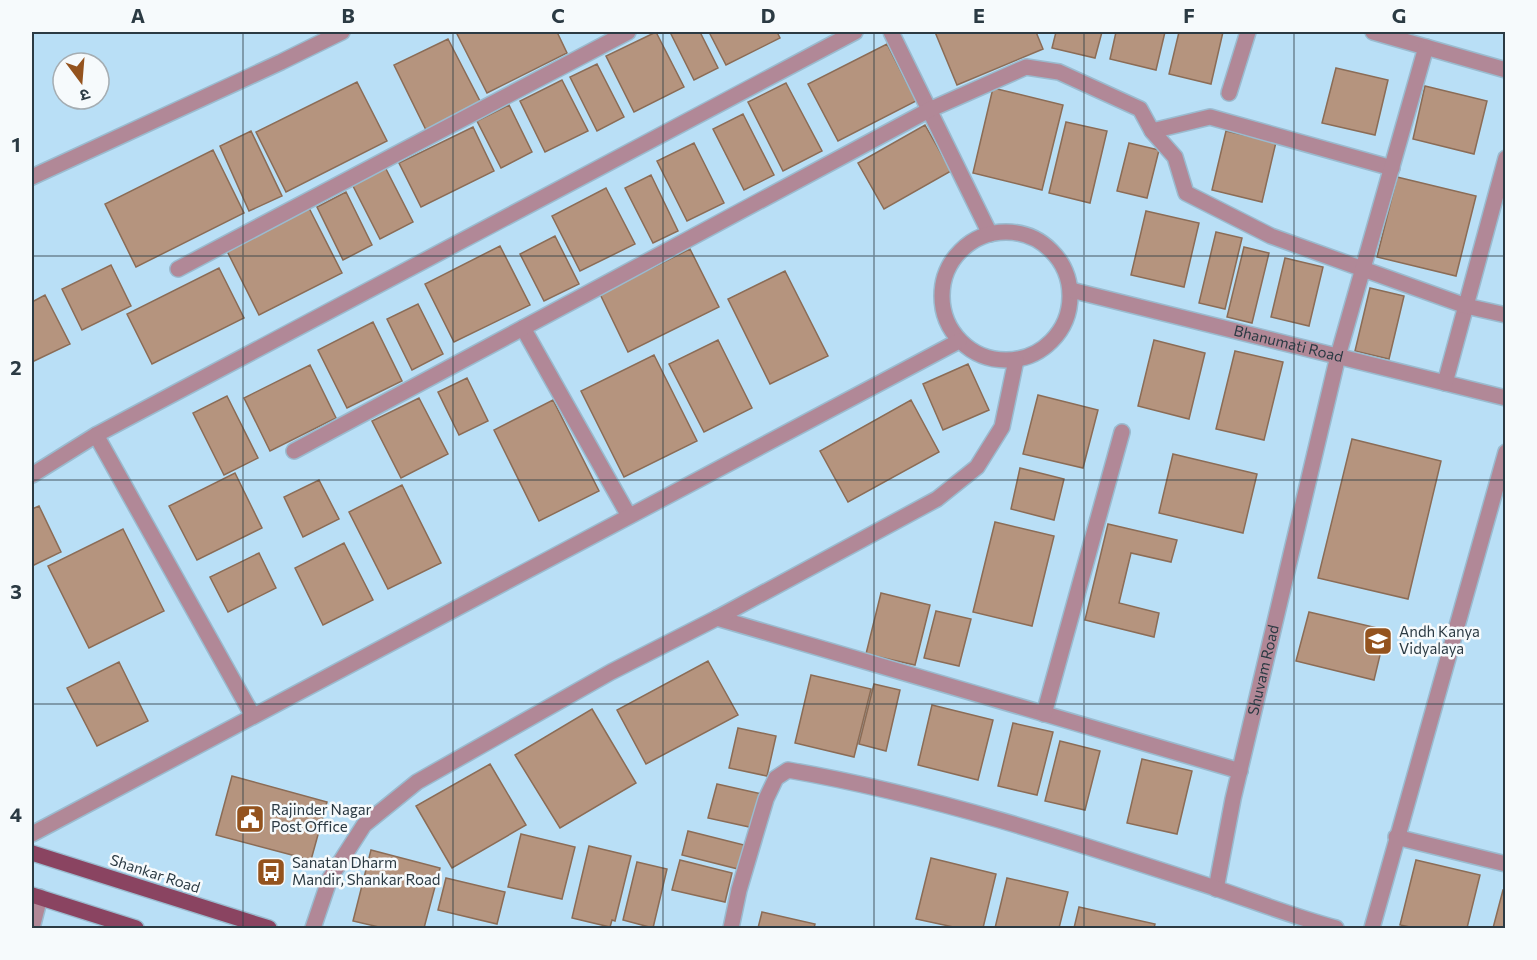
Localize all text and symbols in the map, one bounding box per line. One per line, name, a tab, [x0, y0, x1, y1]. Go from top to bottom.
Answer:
text: A	[131, 3, 145, 27]
text: B	[341, 3, 355, 27]
text: C	[551, 3, 565, 27]
text: D	[761, 3, 775, 27]
text: E	[973, 3, 985, 27]
text: F	[1183, 3, 1195, 27]
text: G	[1392, 3, 1406, 27]
north arrow	[51, 51, 111, 111]
text: उ	[78, 85, 92, 106]
text: 1	[11, 132, 21, 156]
street label: Bhanumati Road	[1232, 321, 1345, 365]
text: 2	[10, 355, 22, 379]
text: 3	[10, 579, 22, 603]
place label: Andh Kanya Vidyalaya	[1399, 622, 1480, 657]
street label: Shuvam Road	[1243, 623, 1282, 717]
school or university icon: Andh Kanya Vidyalaya	[1362, 625, 1394, 657]
place label: Rajinder Nagar Post Office	[271, 800, 372, 835]
text: 4	[10, 802, 22, 826]
public building icon: Rajinder Nagar Post Office	[234, 803, 266, 835]
street label: Shankar Road	[108, 850, 203, 896]
place label: Sanatan Dharm Mandir, Shankar Road	[292, 853, 440, 888]
bus stop icon: Sanatan Dharm Mandir, Shankar Road	[255, 856, 287, 888]

